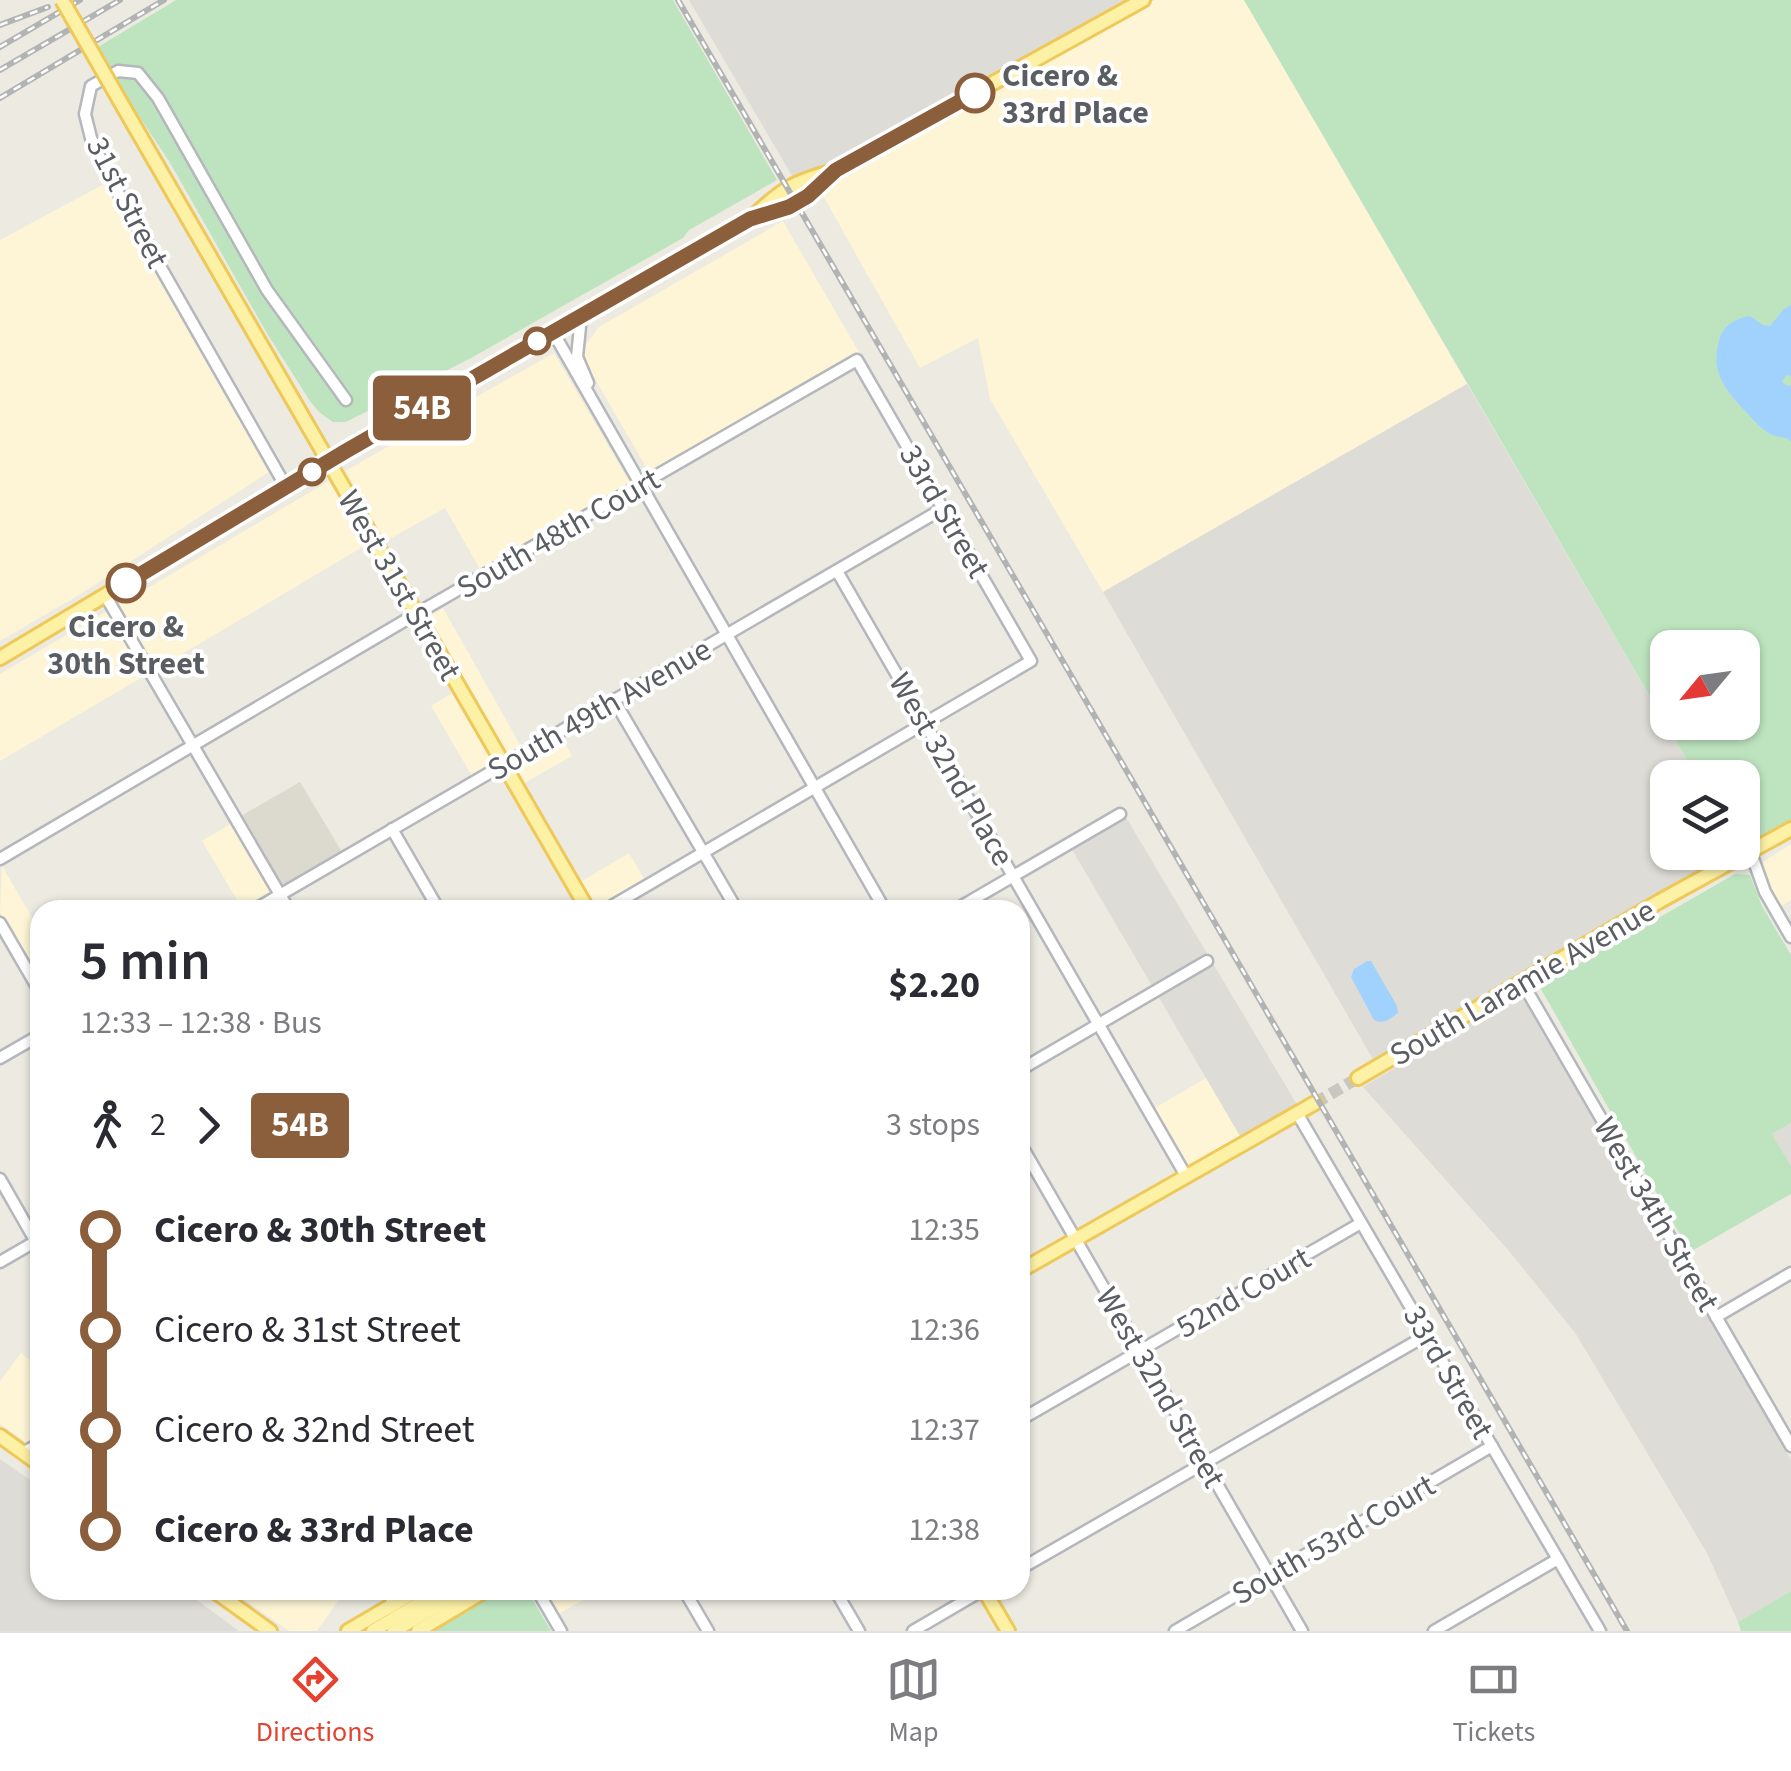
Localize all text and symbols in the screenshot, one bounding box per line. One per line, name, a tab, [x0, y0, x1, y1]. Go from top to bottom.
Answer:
place label: Cicero & 33rd Place	[1002, 53, 1149, 136]
marker: Cicero & 33rd Place	[956, 74, 994, 112]
street label: 31st Street	[74, 129, 180, 276]
unlabelled marker	[524, 328, 550, 354]
line badge: 54B	[364, 376, 480, 440]
text: 54B	[393, 383, 451, 433]
street label: 33rd Street	[887, 436, 1001, 587]
street label: South 48th Court	[448, 457, 669, 611]
unlabelled marker	[299, 459, 325, 485]
street label: West 31st Street	[326, 482, 472, 689]
marker: Cicero & 30th Street	[107, 564, 145, 602]
place label: Cicero & 30th Street	[47, 604, 205, 687]
street label: South 49th Avenue	[479, 627, 720, 793]
north arrow	[1650, 630, 1760, 740]
map controls	[1650, 630, 1760, 870]
street label: West 32nd Place	[877, 664, 1025, 875]
button: layers	[1650, 760, 1760, 870]
street label: South Laramie Avenue	[1381, 888, 1664, 1078]
text: 5 min	[80, 923, 211, 1001]
text: $2.20	[888, 958, 980, 1012]
text: 12:33 – 12:38 · Bus	[80, 1000, 322, 1046]
icon: walk	[80, 1098, 135, 1153]
icon: forward	[181, 1098, 236, 1153]
text: 54B	[271, 1100, 329, 1150]
text: 2	[150, 1102, 166, 1148]
text: 3 stops	[886, 1102, 980, 1148]
street label: West 34th Street	[1582, 1109, 1731, 1320]
text: Cicero & 30th Street	[154, 1203, 486, 1257]
text: 12:35	[908, 1207, 980, 1253]
street label: 52nd Court	[1168, 1236, 1319, 1350]
street label: West 32nd Street	[1084, 1279, 1236, 1496]
street label: 33rd Street	[1391, 1297, 1505, 1448]
text: Cicero & 31st Street	[154, 1303, 461, 1357]
text: 12:36	[908, 1307, 980, 1353]
text: Cicero & 32nd Street	[154, 1403, 475, 1457]
text: 12:37	[908, 1407, 980, 1453]
street label: South 53rd Court	[1223, 1463, 1444, 1617]
text: Cicero & 33rd Place	[154, 1503, 474, 1557]
text: 12:38	[908, 1507, 980, 1553]
tab: Directions	[256, 1652, 374, 1752]
tab: Map	[886, 1652, 941, 1752]
tab: Tickets	[1453, 1652, 1535, 1752]

